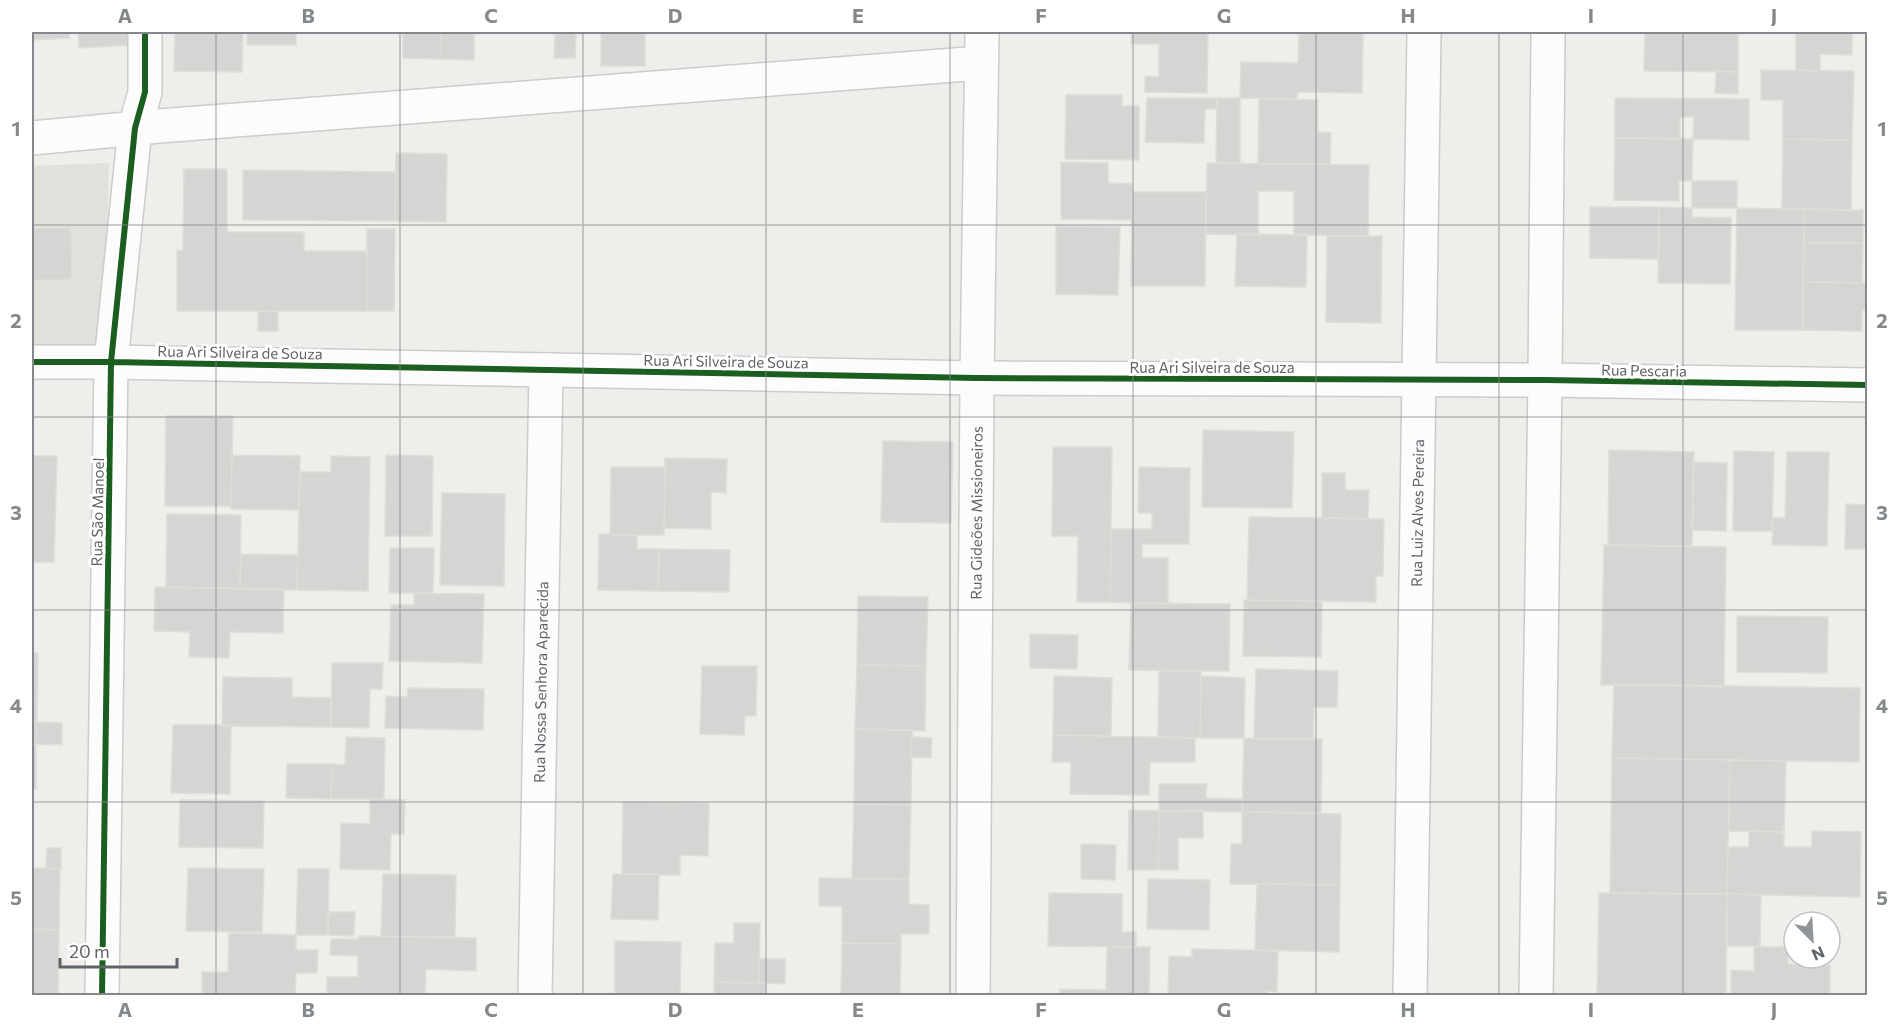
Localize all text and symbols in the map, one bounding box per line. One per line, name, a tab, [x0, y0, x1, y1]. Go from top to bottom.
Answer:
text: A	[118, 3, 132, 27]
text: B	[301, 3, 315, 27]
text: C	[484, 3, 498, 27]
text: D	[668, 3, 682, 27]
text: E	[852, 3, 864, 27]
text: F	[1035, 3, 1047, 27]
text: G	[1217, 3, 1231, 27]
text: H	[1401, 3, 1416, 27]
text: I	[1588, 3, 1594, 27]
text: J	[1771, 3, 1777, 27]
text: 1	[11, 116, 21, 140]
text: 1	[1877, 116, 1887, 140]
text: 2	[10, 308, 22, 332]
text: 2	[1876, 308, 1888, 332]
street label: Rua Ari Silveira de Souza	[157, 342, 323, 362]
street label: Rua Ari Silveira de Souza	[643, 351, 809, 371]
street label: Rua Ari Silveira de Souza	[1129, 358, 1295, 376]
street label: Rua Pescaria	[1601, 360, 1687, 380]
street label: Rua Gideões Missioneiros	[967, 426, 986, 600]
street label: Rua Luiz Alves Pereira	[1407, 439, 1427, 587]
street label: Rua São Manoel	[87, 457, 107, 567]
text: 3	[10, 500, 22, 524]
text: 3	[1876, 500, 1888, 524]
street label: Rua Nossa Senhora Aparecida	[530, 581, 551, 783]
text: 4	[10, 693, 22, 717]
text: 4	[1876, 693, 1888, 717]
text: 5	[10, 885, 22, 909]
text: 5	[1876, 885, 1888, 909]
north arrow	[1782, 910, 1842, 970]
scale bar	[60, 931, 177, 969]
text: 20 m	[69, 940, 110, 962]
text: N	[1809, 943, 1828, 965]
text: A	[118, 997, 132, 1021]
text: B	[301, 997, 315, 1021]
text: C	[484, 997, 498, 1021]
text: D	[668, 997, 682, 1021]
text: E	[852, 997, 864, 1021]
text: F	[1035, 997, 1047, 1021]
text: G	[1217, 997, 1231, 1021]
text: H	[1401, 997, 1416, 1021]
text: I	[1588, 997, 1594, 1021]
text: J	[1771, 997, 1777, 1021]

